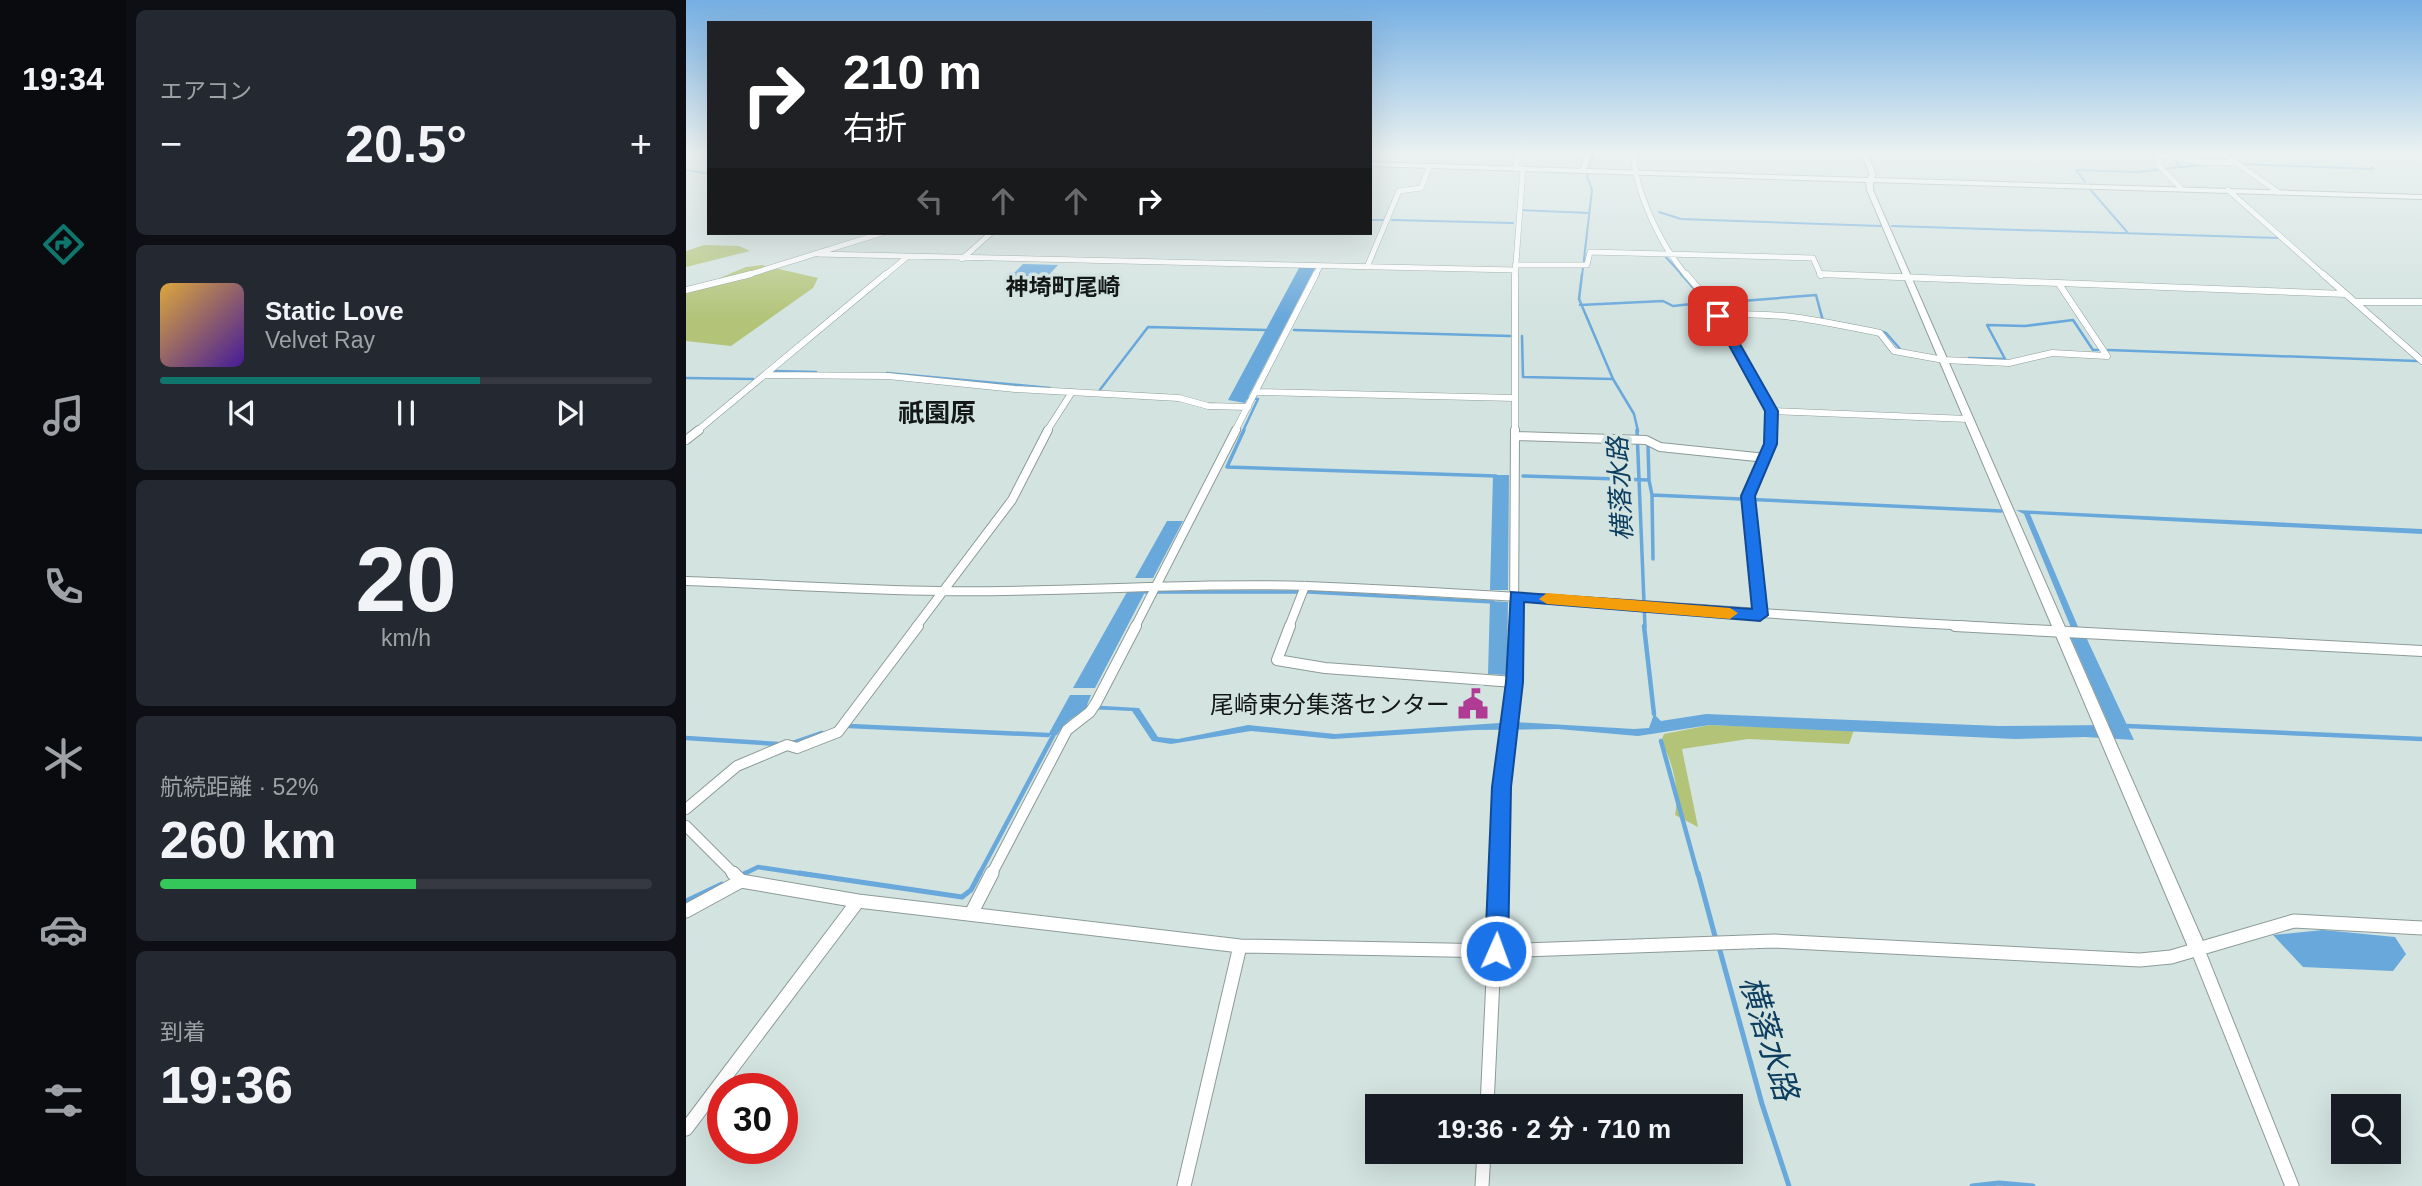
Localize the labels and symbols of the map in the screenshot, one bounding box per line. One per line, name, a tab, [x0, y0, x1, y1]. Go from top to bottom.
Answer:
district label: 神埼町尾崎	[1006, 274, 1121, 300]
pin	[1688, 286, 1748, 346]
district label: 祇園原	[898, 398, 976, 428]
water label: 横落水路	[1602, 434, 1638, 542]
public building icon: 尾崎東分集落センター	[1456, 687, 1490, 721]
place label: 尾崎東分集落センター	[1210, 691, 1450, 718]
position arrow	[1459, 914, 1533, 988]
water label: 横落水路	[1733, 972, 1806, 1107]
speed limit sign: 30	[707, 1073, 798, 1164]

